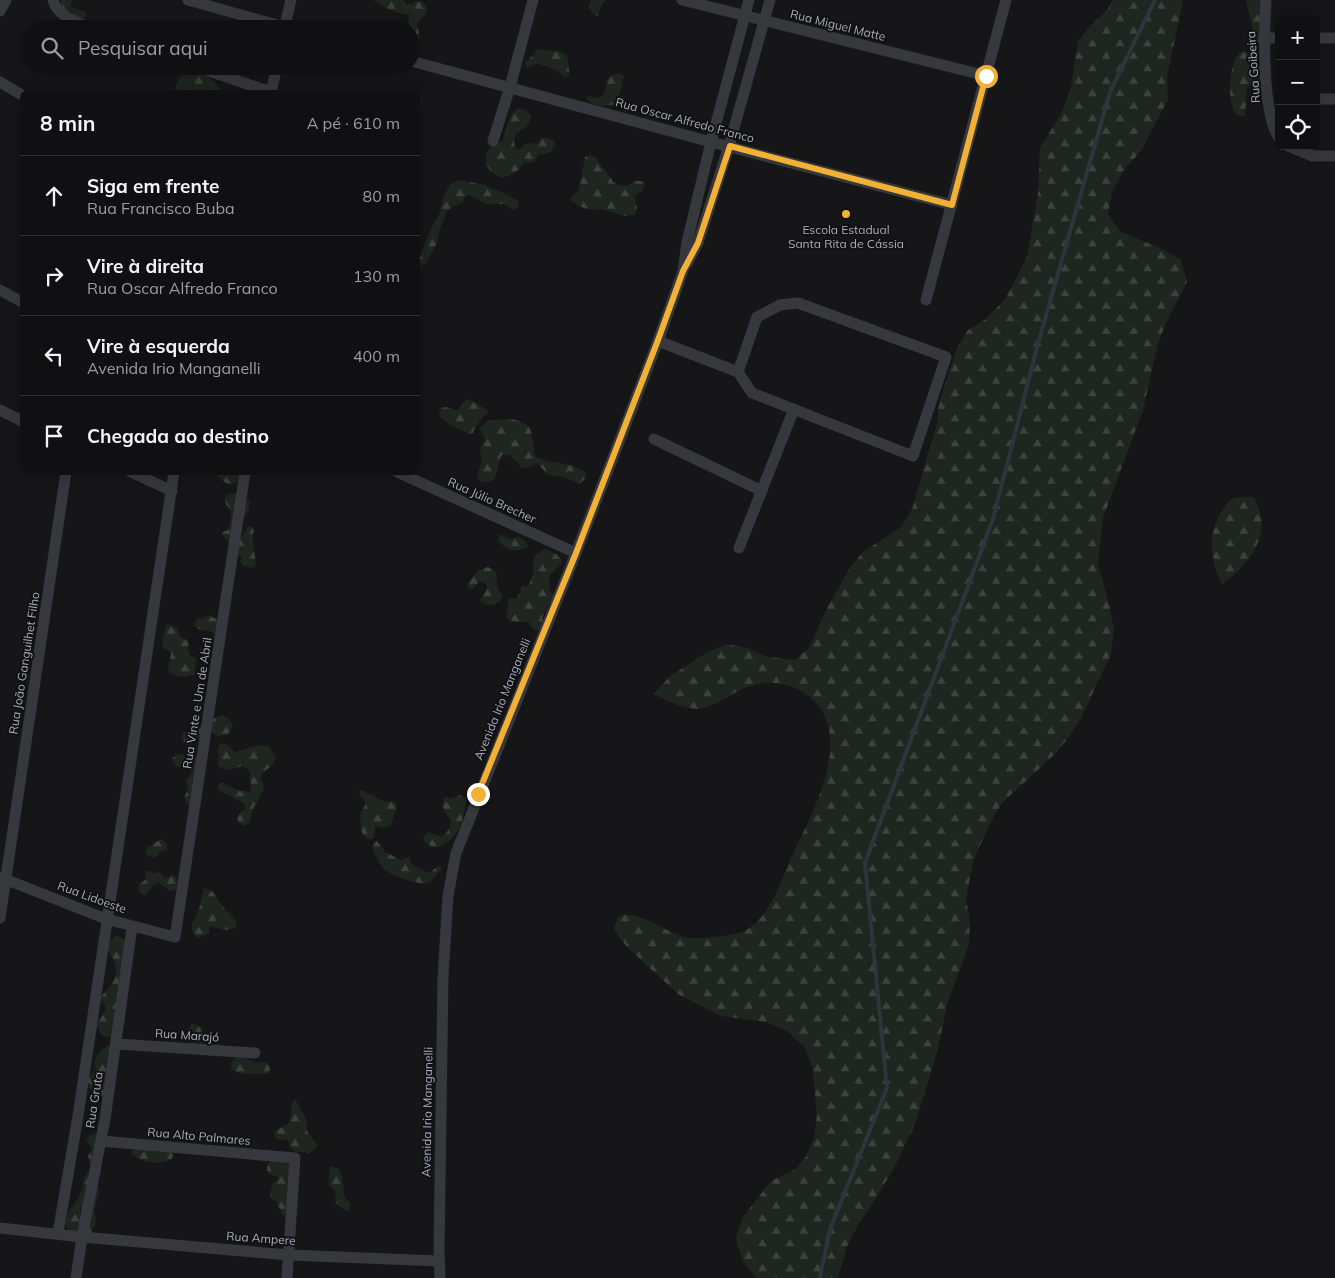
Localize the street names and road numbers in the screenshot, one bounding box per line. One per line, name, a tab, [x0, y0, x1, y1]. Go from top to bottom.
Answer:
street label: Rua Miguel Matte	[789, 6, 887, 44]
street label: Rua Goibeira	[1243, 31, 1263, 103]
street label: Rua Oscar Alfredo Franco	[614, 94, 756, 146]
street label: Rua Júlio Brecher	[446, 474, 539, 526]
street label: Rua João Ganguilhet Filho	[5, 591, 43, 735]
street label: Rua Vinte e Um de Abril	[179, 636, 215, 770]
street label: Avenida Irio Manganelli	[471, 636, 533, 762]
street label: Rua Lidoeste	[56, 878, 128, 916]
street label: Rua Marajó	[154, 1025, 220, 1045]
street label: Avenida Irio Manganelli	[418, 1047, 436, 1177]
street label: Rua Gruta	[82, 1071, 106, 1129]
street label: Rua Alto Palmares	[147, 1124, 251, 1148]
street label: Rua Ampere	[226, 1228, 296, 1248]

